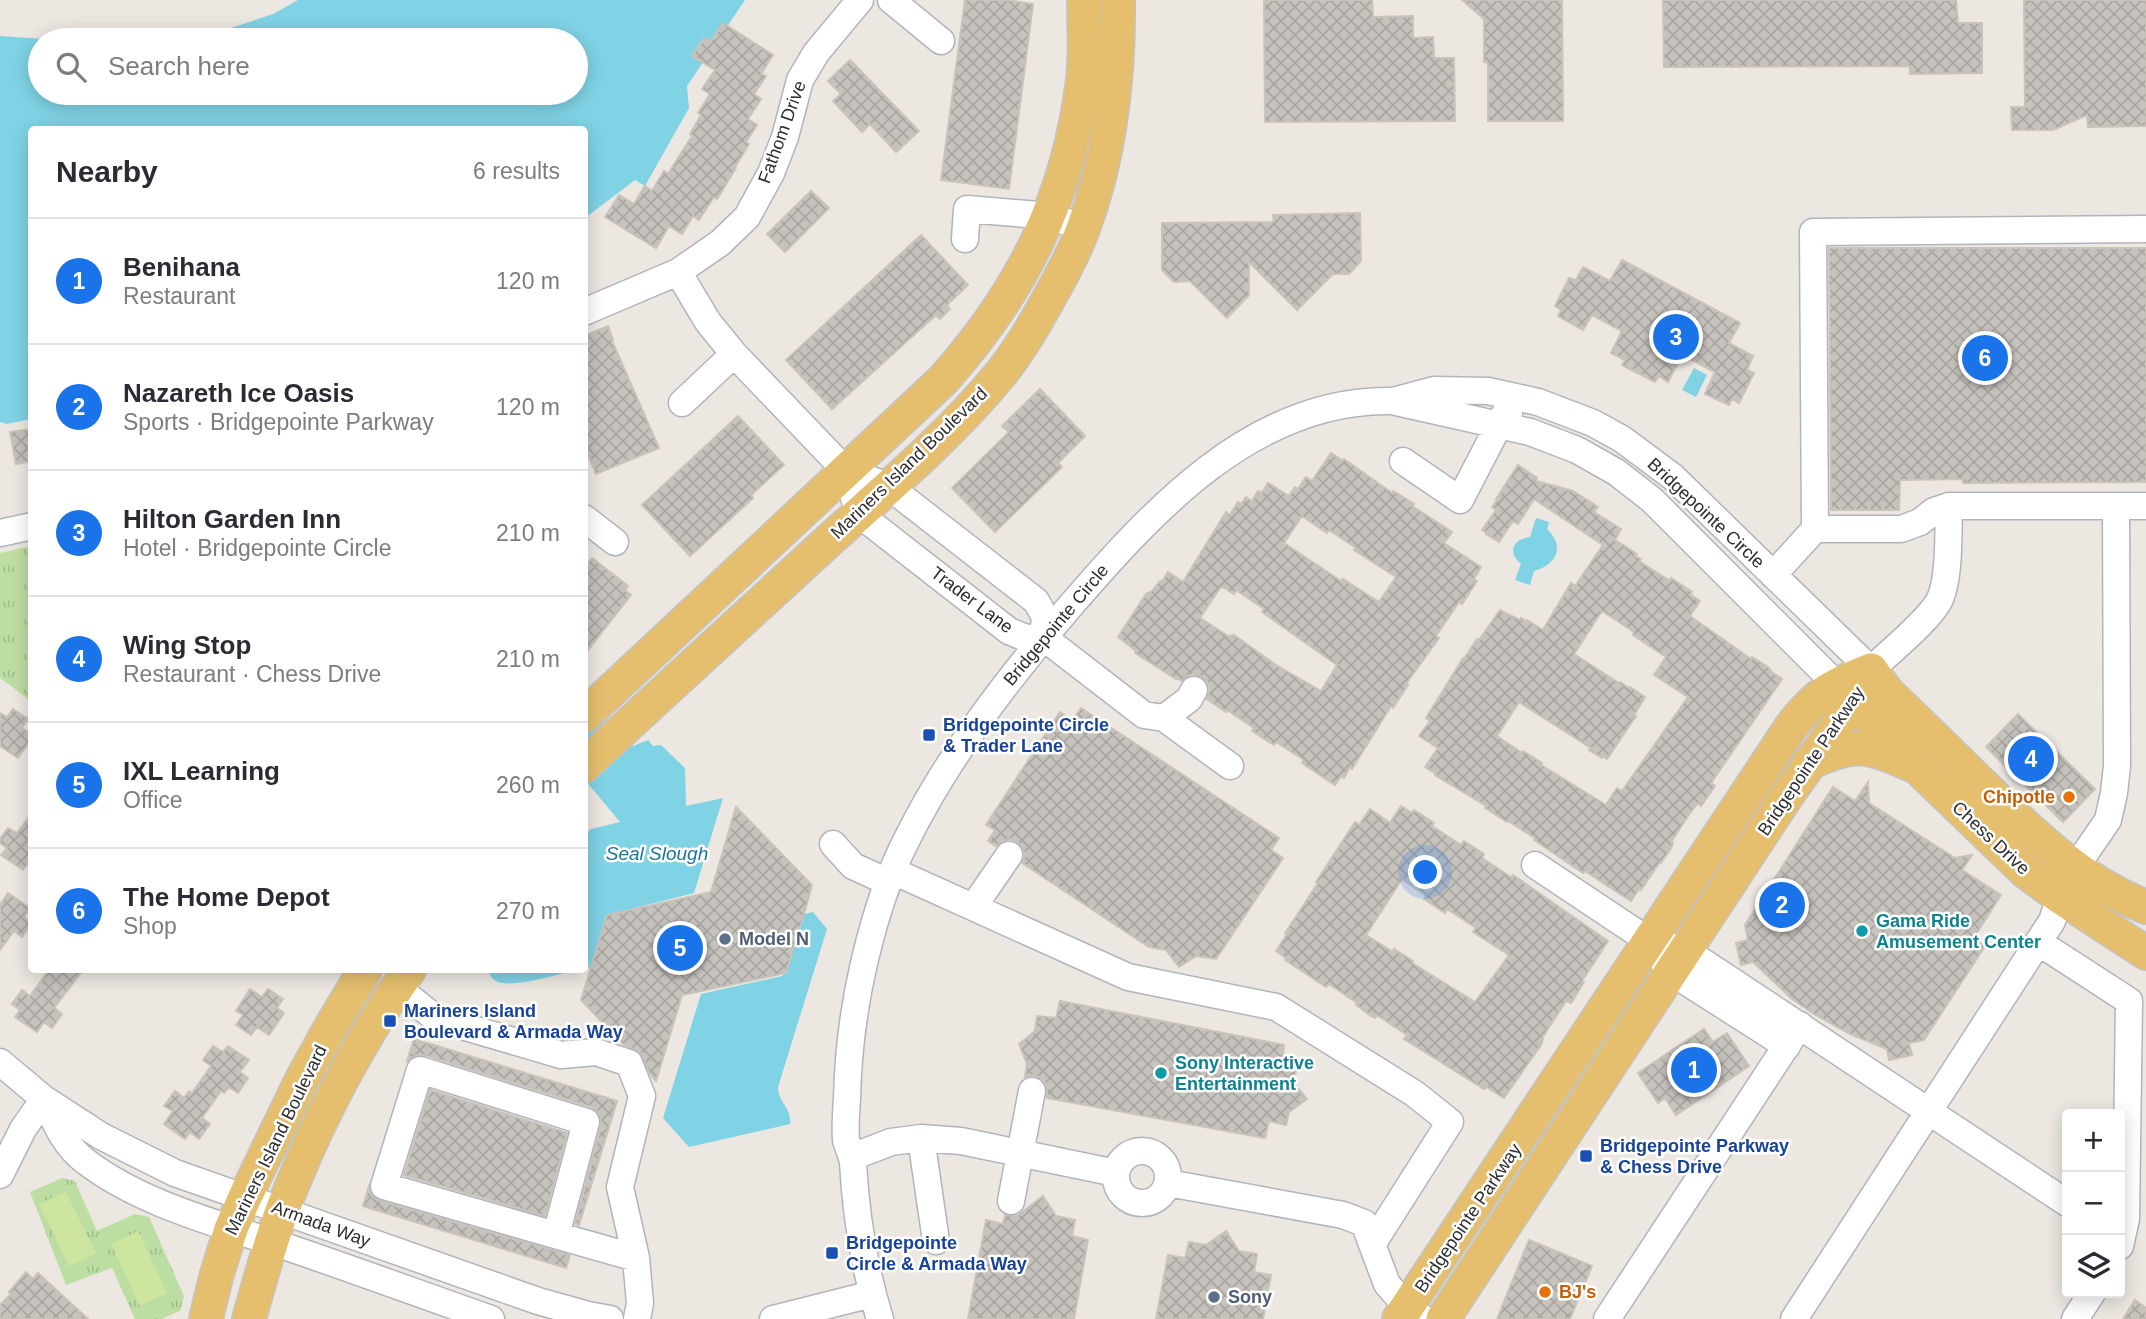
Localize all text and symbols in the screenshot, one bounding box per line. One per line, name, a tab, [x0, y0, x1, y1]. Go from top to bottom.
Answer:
search box	[28, 28, 588, 105]
icon: search	[52, 48, 90, 86]
text: Search here	[108, 51, 250, 81]
street label: Fathom Drive	[754, 78, 810, 186]
text: Nearby	[56, 155, 158, 188]
text: 6 results	[473, 158, 560, 184]
text: Benihana	[123, 252, 240, 282]
text: 1	[73, 268, 85, 294]
text: 120 m	[496, 268, 560, 294]
text: Restaurant	[123, 283, 236, 309]
pin: 3	[1653, 311, 1699, 363]
pin: 6	[1962, 332, 2008, 384]
text: Nazareth Ice Oasis	[123, 378, 354, 408]
street label: Mariners Island Boulevard	[827, 383, 991, 543]
text: 2	[73, 394, 85, 420]
text: 120 m	[496, 394, 560, 420]
text: Sports · Bridgepointe Parkway	[123, 409, 434, 435]
street label: Bridgepointe Circle	[1644, 454, 1768, 572]
text: Hilton Garden Inn	[123, 504, 341, 534]
text: 3	[73, 520, 85, 546]
text: 210 m	[496, 520, 560, 546]
text: Hotel · Bridgepointe Circle	[123, 535, 391, 561]
street label: Bridgepointe Circle	[999, 560, 1113, 690]
street label: Trader Lane	[927, 563, 1017, 637]
text: Wing Stop	[123, 630, 251, 660]
text: 4	[73, 646, 85, 672]
text: 210 m	[496, 646, 560, 672]
text: Restaurant · Chess Drive	[123, 661, 381, 687]
street label: Bridgepointe Parkway	[1754, 683, 1868, 839]
place label: Bridgepointe Circle & Trader Lane	[943, 715, 1109, 756]
marker: Bridgepointe Circle & Trader Lane	[921, 727, 937, 743]
pin: 4	[2008, 733, 2054, 785]
text: IXL Learning	[123, 756, 280, 786]
text: 5	[73, 772, 85, 798]
text: 260 m	[496, 772, 560, 798]
text: Office	[123, 787, 183, 813]
place label: Chipotle	[1983, 787, 2055, 807]
marker: Chipotle	[2061, 789, 2077, 805]
street label: Chess Drive	[1948, 797, 2034, 879]
water label: Seal Slough	[606, 843, 708, 864]
your location	[1408, 855, 1442, 889]
pin: 2	[1759, 879, 1805, 931]
text: The Home Depot	[123, 882, 330, 912]
text: 6	[73, 898, 85, 924]
text: 270 m	[496, 898, 560, 924]
place label: Gama Ride Amusement Center	[1876, 911, 2041, 952]
text: Shop	[123, 913, 177, 939]
pin: 5	[657, 922, 703, 974]
marker: Gama Ride Amusement Center	[1854, 923, 1870, 939]
place label: Model N	[739, 929, 809, 949]
marker: Model N	[717, 931, 733, 947]
place label: Mariners Island Boulevard & Armada Way	[404, 1001, 623, 1042]
marker: Mariners Island Boulevard & Armada Way	[382, 1013, 398, 1029]
street label: Mariners Island Boulevard	[221, 1042, 331, 1238]
pin: 1	[1671, 1044, 1717, 1096]
place label: Sony Interactive Entertainment	[1175, 1053, 1314, 1094]
marker: Sony Interactive Entertainment	[1153, 1065, 1169, 1081]
map controls	[2062, 1109, 2125, 1298]
button: +	[2062, 1109, 2125, 1172]
place label: Bridgepointe Parkway & Chess Drive	[1600, 1136, 1789, 1177]
street label: Bridgepointe Parkway	[1411, 1140, 1525, 1296]
marker: Bridgepointe Parkway & Chess Drive	[1578, 1148, 1594, 1164]
button: −	[2062, 1172, 2125, 1235]
street label: Armada Way	[269, 1197, 373, 1251]
place label: Bridgepointe Circle & Armada Way	[846, 1233, 1027, 1274]
button: layers	[2062, 1235, 2125, 1298]
marker: Bridgepointe Circle & Armada Way	[824, 1245, 840, 1261]
place label: BJ's	[1559, 1282, 1596, 1302]
marker: BJ's	[1537, 1284, 1553, 1300]
place label: Sony	[1228, 1287, 1272, 1307]
marker: Sony	[1206, 1289, 1222, 1305]

